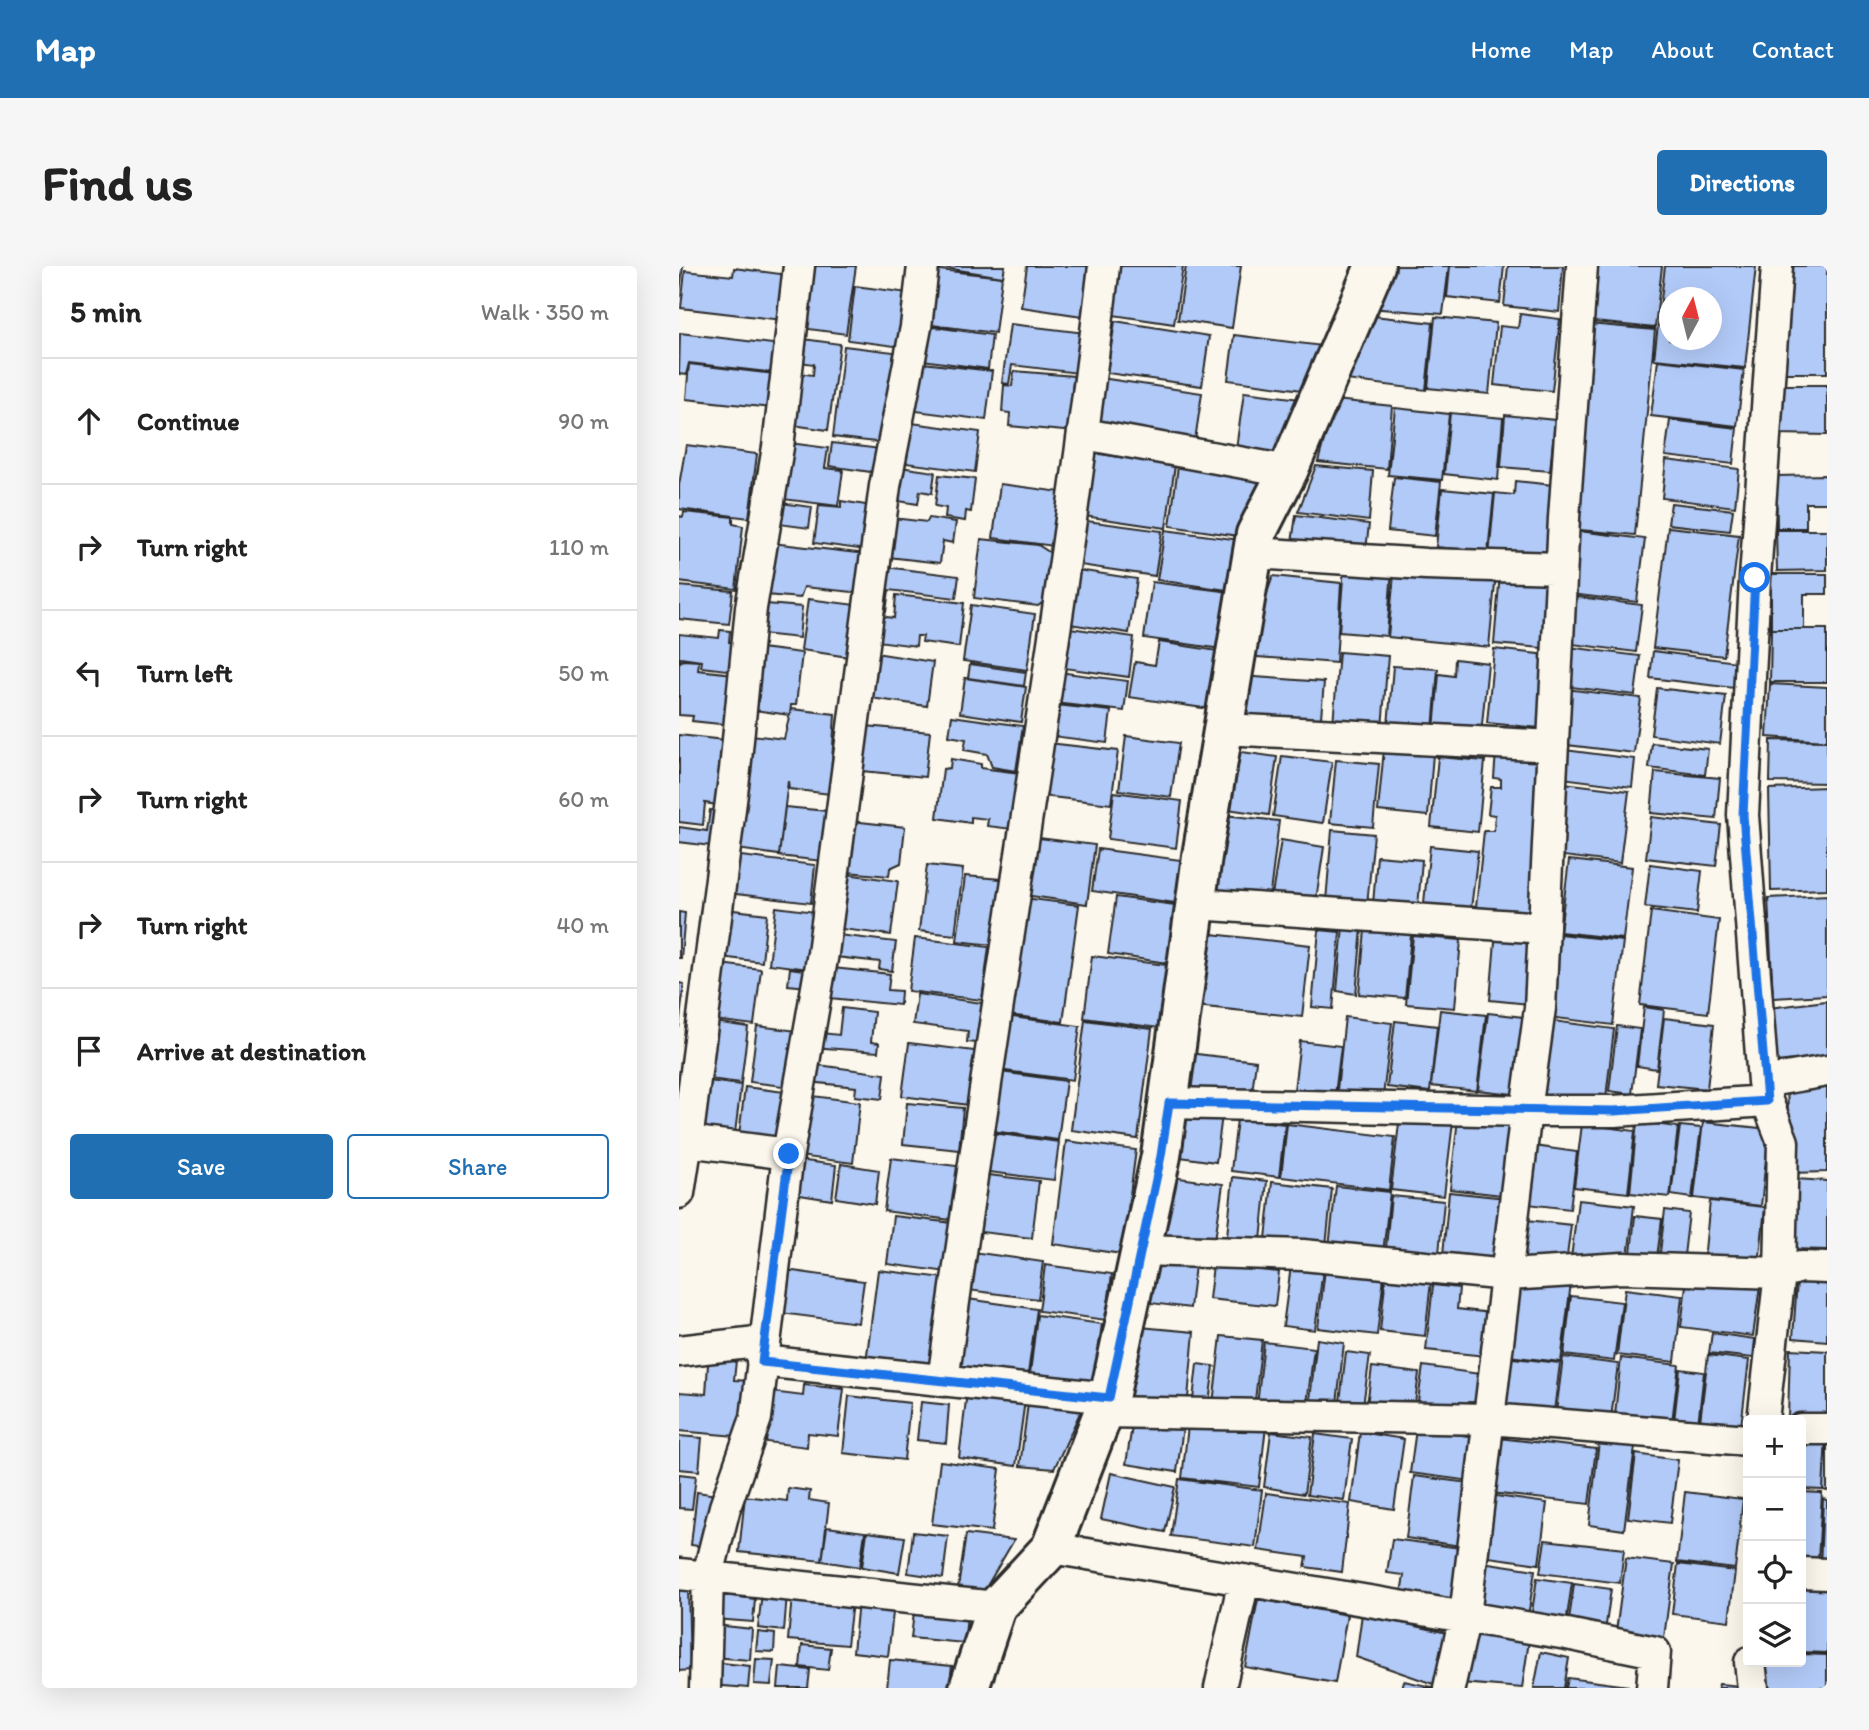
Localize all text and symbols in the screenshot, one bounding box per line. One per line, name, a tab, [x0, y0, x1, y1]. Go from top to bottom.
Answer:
text: Map	[35, 30, 96, 69]
text: Home	[1471, 35, 1531, 64]
text: Map	[1569, 35, 1613, 64]
text: About	[1651, 35, 1714, 64]
text: Contact	[1752, 35, 1834, 64]
button: Directions	[1657, 150, 1827, 215]
text: Find us	[42, 153, 193, 212]
north arrow	[1659, 287, 1722, 350]
text: 5 min	[70, 293, 141, 330]
text: Walk · 350 m	[481, 298, 609, 326]
icon: ahead	[70, 402, 108, 440]
text: Continue	[137, 405, 240, 437]
text: 90 m	[558, 407, 609, 435]
icon: right	[70, 528, 108, 566]
text: Turn right	[137, 531, 248, 563]
text: 110 m	[549, 533, 609, 561]
route start	[1739, 562, 1770, 593]
icon: left	[70, 654, 108, 692]
text: Turn left	[137, 657, 233, 689]
text: 50 m	[558, 659, 609, 687]
icon: right	[70, 780, 108, 818]
text: Turn right	[137, 783, 248, 815]
text: 60 m	[558, 785, 609, 813]
icon: right	[70, 906, 108, 944]
text: Turn right	[137, 909, 248, 941]
text: 40 m	[556, 911, 609, 939]
icon: arrive	[70, 1032, 108, 1070]
text: Arrive at destination	[137, 1035, 366, 1067]
button: Save	[70, 1134, 333, 1199]
button: Share	[347, 1134, 609, 1199]
route end	[773, 1138, 804, 1169]
map controls	[1743, 1415, 1806, 1667]
button: +	[1743, 1415, 1806, 1478]
button: −	[1743, 1478, 1806, 1541]
button: locate	[1743, 1541, 1806, 1604]
button: layers	[1743, 1604, 1806, 1667]

